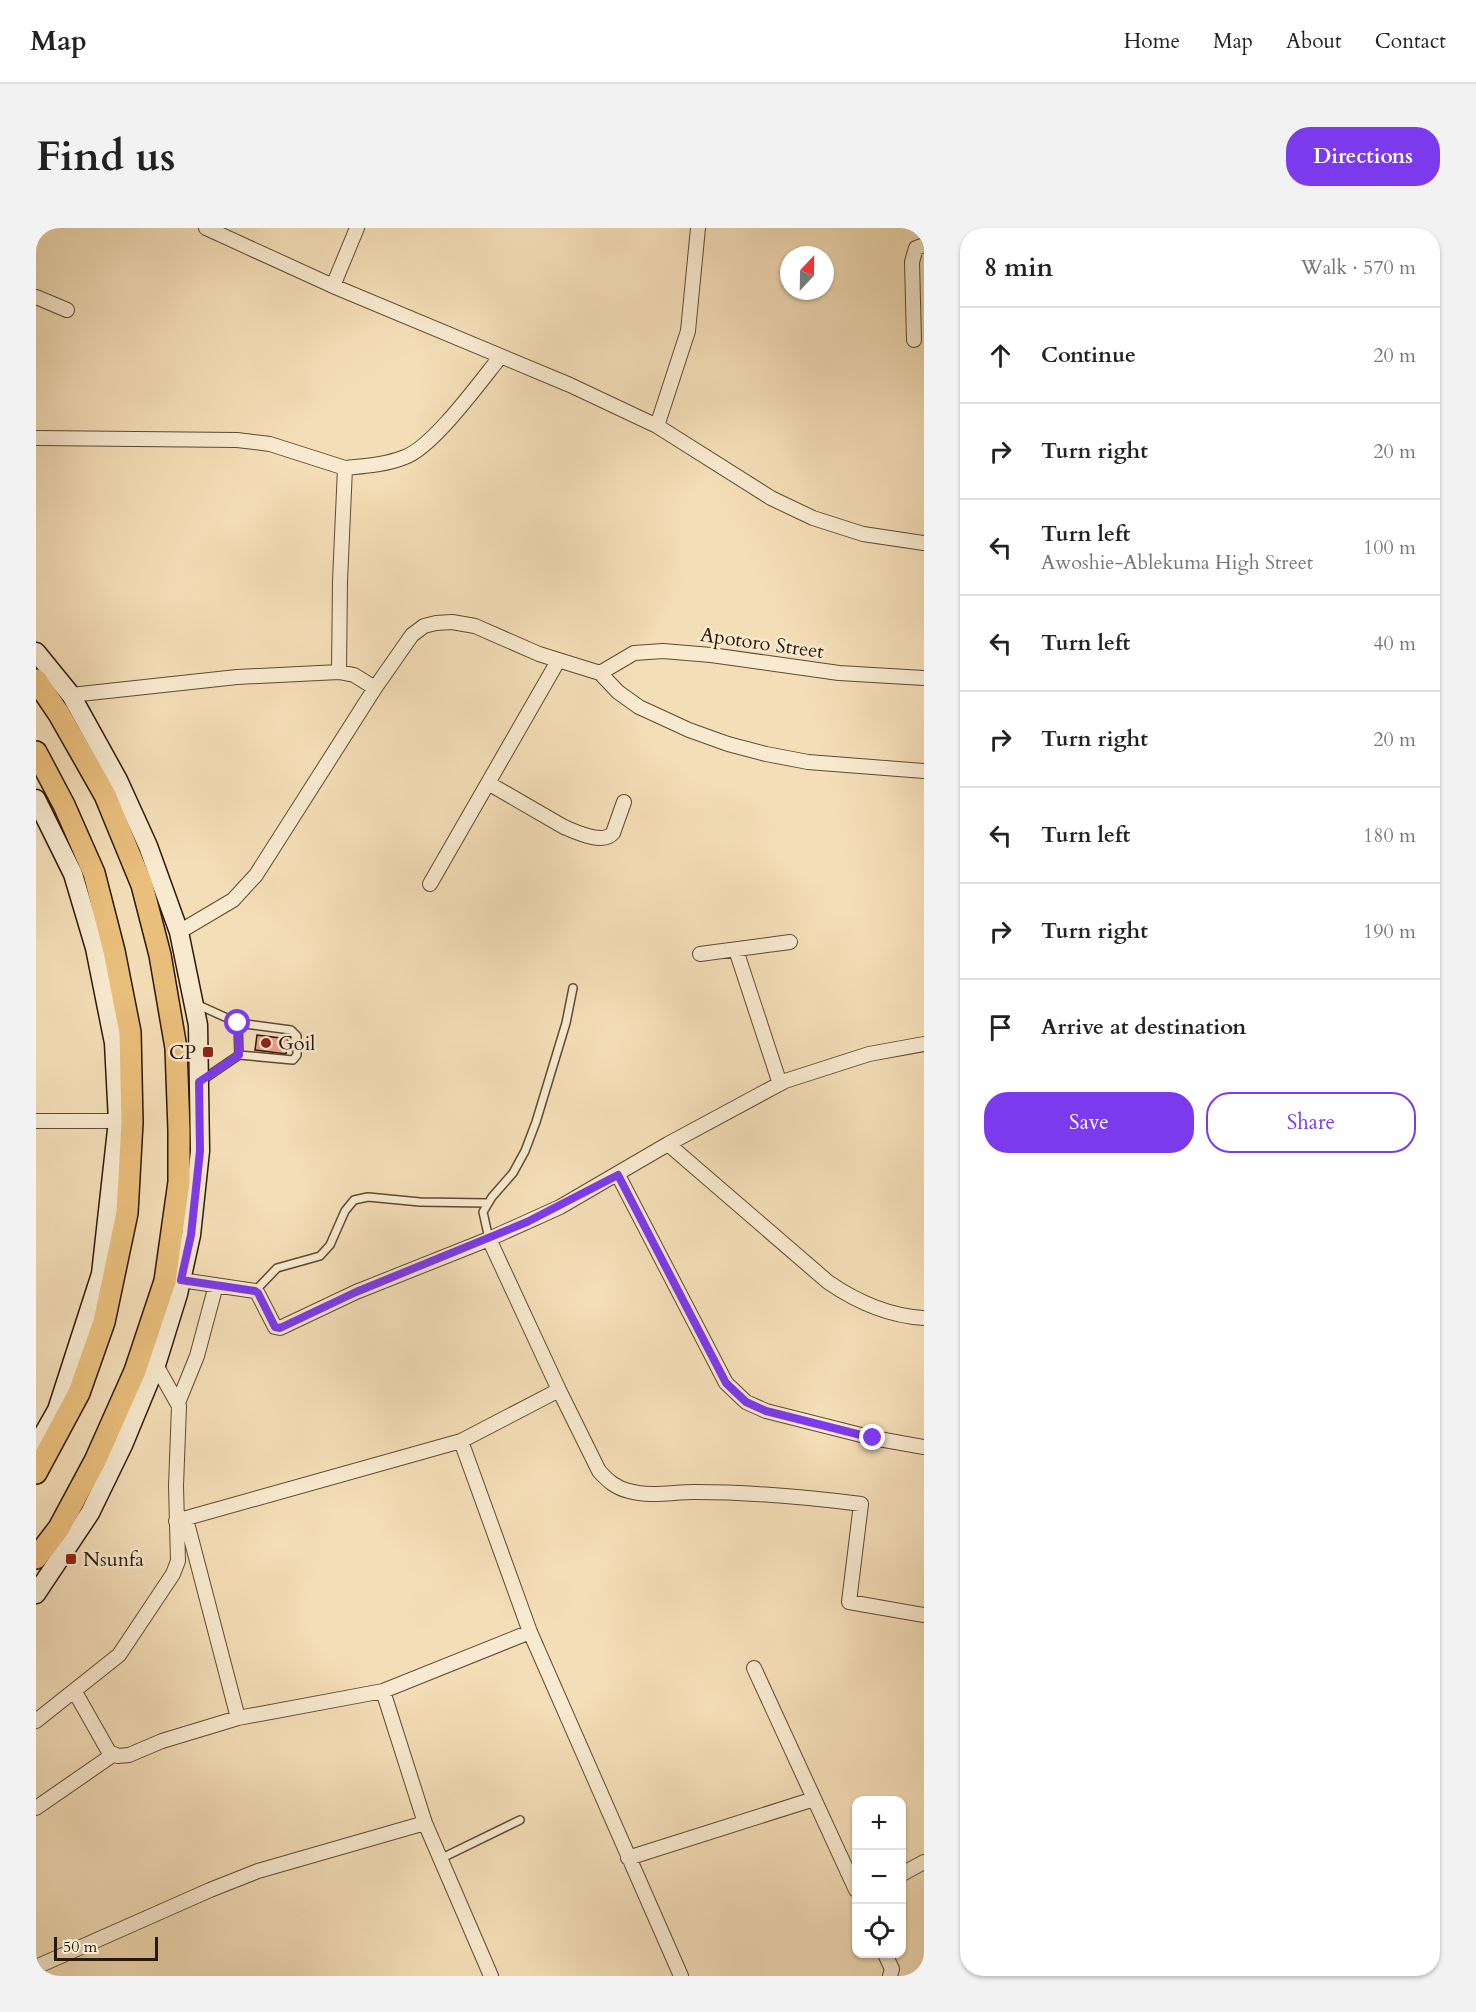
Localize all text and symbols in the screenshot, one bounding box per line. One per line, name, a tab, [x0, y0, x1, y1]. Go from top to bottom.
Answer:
text: Map	[30, 22, 87, 60]
text: Home	[1124, 27, 1180, 56]
text: Map	[1213, 27, 1253, 56]
text: About	[1286, 27, 1342, 56]
text: Contact	[1375, 27, 1446, 56]
button: Directions	[1286, 127, 1440, 186]
text: Find us	[36, 128, 176, 185]
north arrow	[780, 246, 834, 300]
text: 8 min	[984, 250, 1053, 285]
text: Walk · 570 m	[1301, 254, 1416, 281]
icon: ahead	[984, 339, 1017, 372]
text: Continue	[1041, 340, 1136, 370]
text: 20 m	[1373, 342, 1416, 369]
icon: right	[984, 435, 1017, 468]
text: Turn right	[1041, 436, 1148, 466]
text: 20 m	[1373, 438, 1416, 465]
text: Turn left	[1041, 519, 1130, 549]
icon: left	[984, 531, 1017, 564]
text: 100 m	[1363, 534, 1416, 561]
text: Awoshie-Ablekuma High Street	[1041, 549, 1313, 576]
street label: Apotoro Street	[699, 621, 826, 665]
icon: left	[984, 627, 1017, 660]
text: Turn left	[1041, 628, 1130, 658]
text: 40 m	[1373, 630, 1416, 657]
icon: right	[984, 723, 1017, 756]
text: Turn right	[1041, 724, 1148, 754]
text: 20 m	[1373, 726, 1416, 753]
icon: left	[984, 819, 1017, 852]
text: Turn left	[1041, 820, 1130, 850]
text: 180 m	[1363, 822, 1416, 849]
icon: right	[984, 915, 1017, 948]
text: Turn right	[1041, 916, 1148, 946]
text: 190 m	[1363, 918, 1416, 945]
route start	[224, 1009, 250, 1035]
icon: arrive	[984, 1011, 1017, 1044]
text: Arrive at destination	[1041, 1012, 1246, 1042]
place label: Goil	[278, 1030, 315, 1057]
marker: Goil	[259, 1036, 273, 1050]
place label: CP	[169, 1039, 196, 1066]
marker: CP	[201, 1045, 215, 1059]
button: Save	[984, 1092, 1194, 1153]
button: Share	[1206, 1092, 1416, 1153]
route end	[859, 1424, 885, 1450]
place label: Nsunfa	[83, 1546, 144, 1573]
marker: Nsunfa	[64, 1552, 78, 1566]
map controls	[852, 1796, 906, 1958]
button: +	[852, 1796, 906, 1850]
button: −	[852, 1850, 906, 1904]
button: locate	[852, 1904, 906, 1958]
scale bar	[54, 1934, 158, 1962]
text: 50 m	[63, 1936, 97, 1958]

